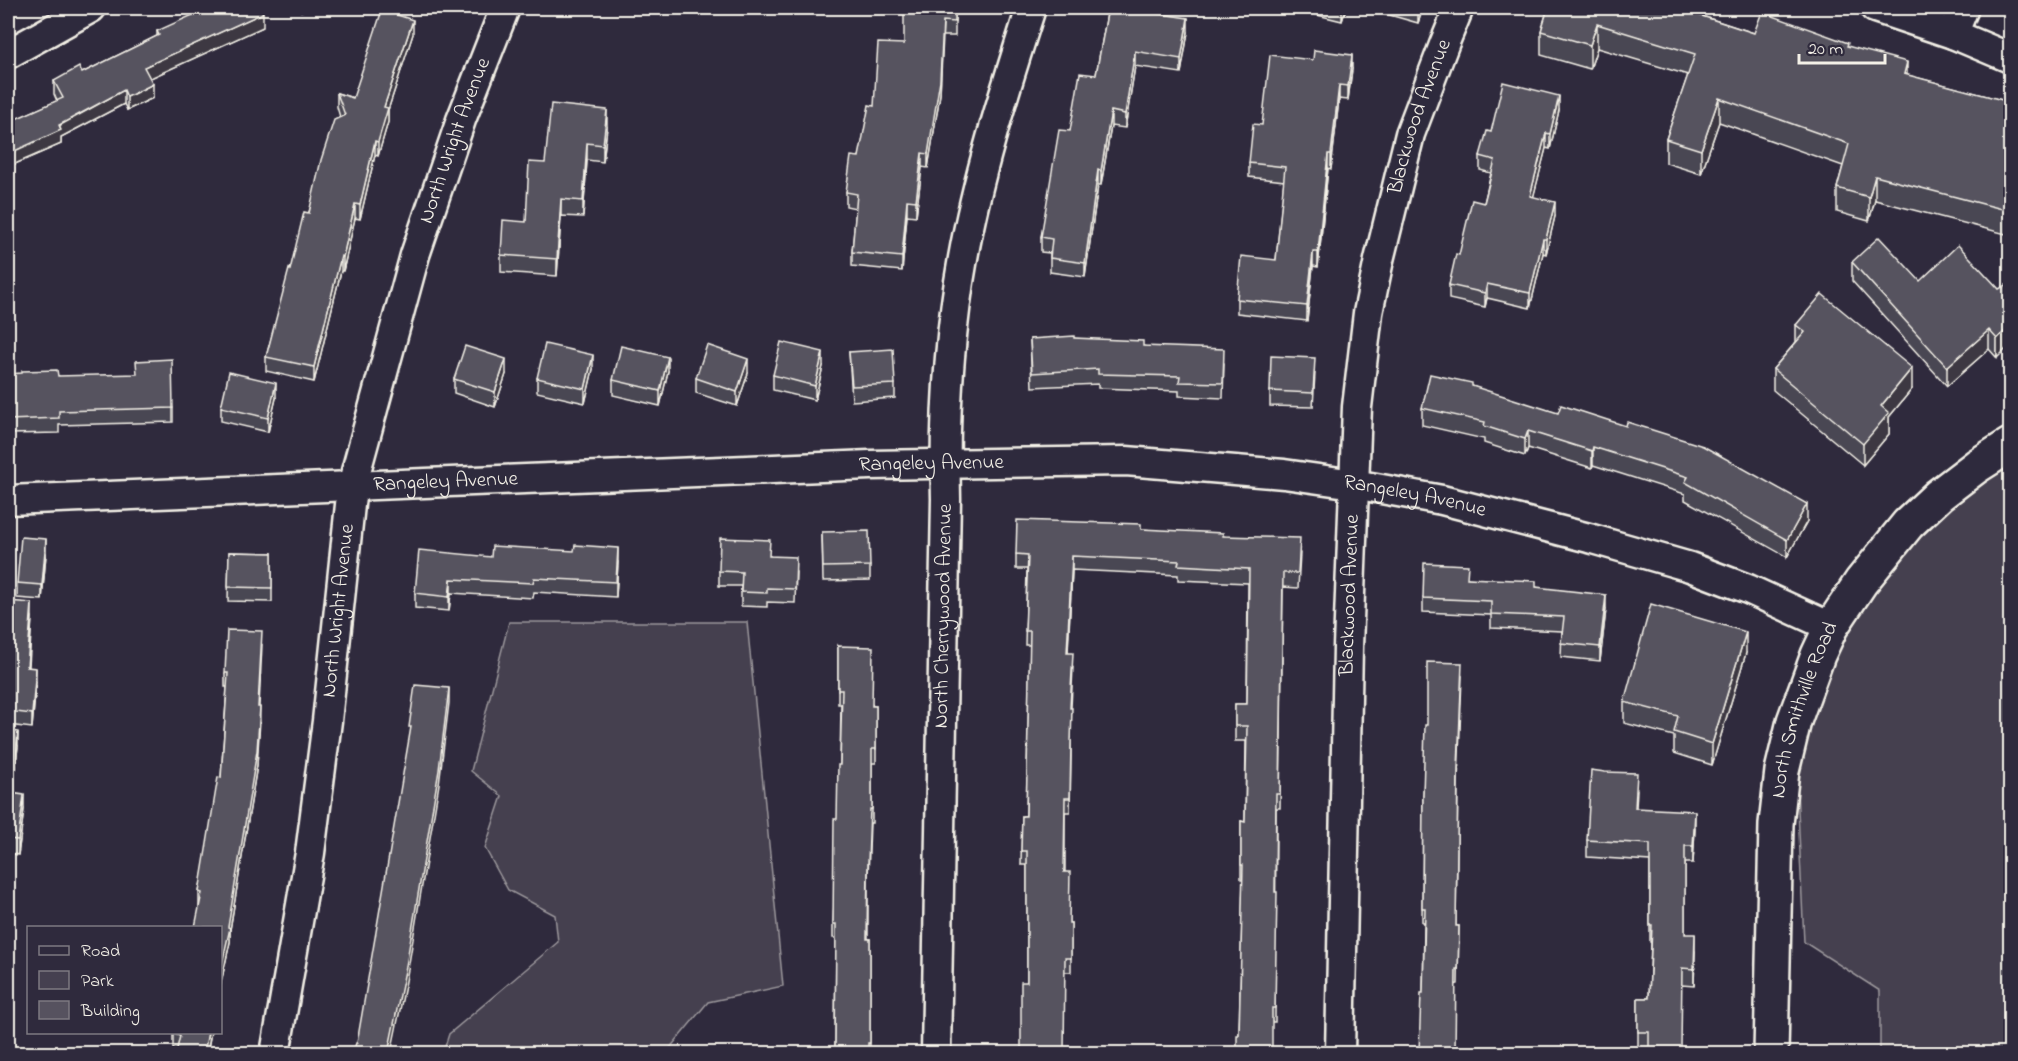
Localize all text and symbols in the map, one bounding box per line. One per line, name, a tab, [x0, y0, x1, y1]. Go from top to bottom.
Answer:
scale bar	[1799, 27, 1884, 65]
street label: Blackwood Avenue	[1380, 35, 1460, 198]
text: 20 m	[1808, 37, 1843, 63]
street label: North Wright Avenue	[412, 53, 499, 228]
street label: Rangeley Avenue	[858, 448, 1005, 482]
street label: Rangeley Avenue	[373, 464, 519, 501]
street label: Rangeley Avenue	[1342, 468, 1490, 526]
street label: North Cherrywood Avenue	[927, 503, 961, 729]
street label: Blackwood Avenue	[1332, 513, 1368, 677]
street label: North Wright Avenue	[315, 522, 363, 699]
street label: North Smithville Road	[1764, 617, 1846, 800]
legend	[27, 926, 222, 1034]
text: Road	[81, 939, 120, 965]
text: Park	[81, 969, 114, 995]
text: Building	[80, 999, 140, 1026]

